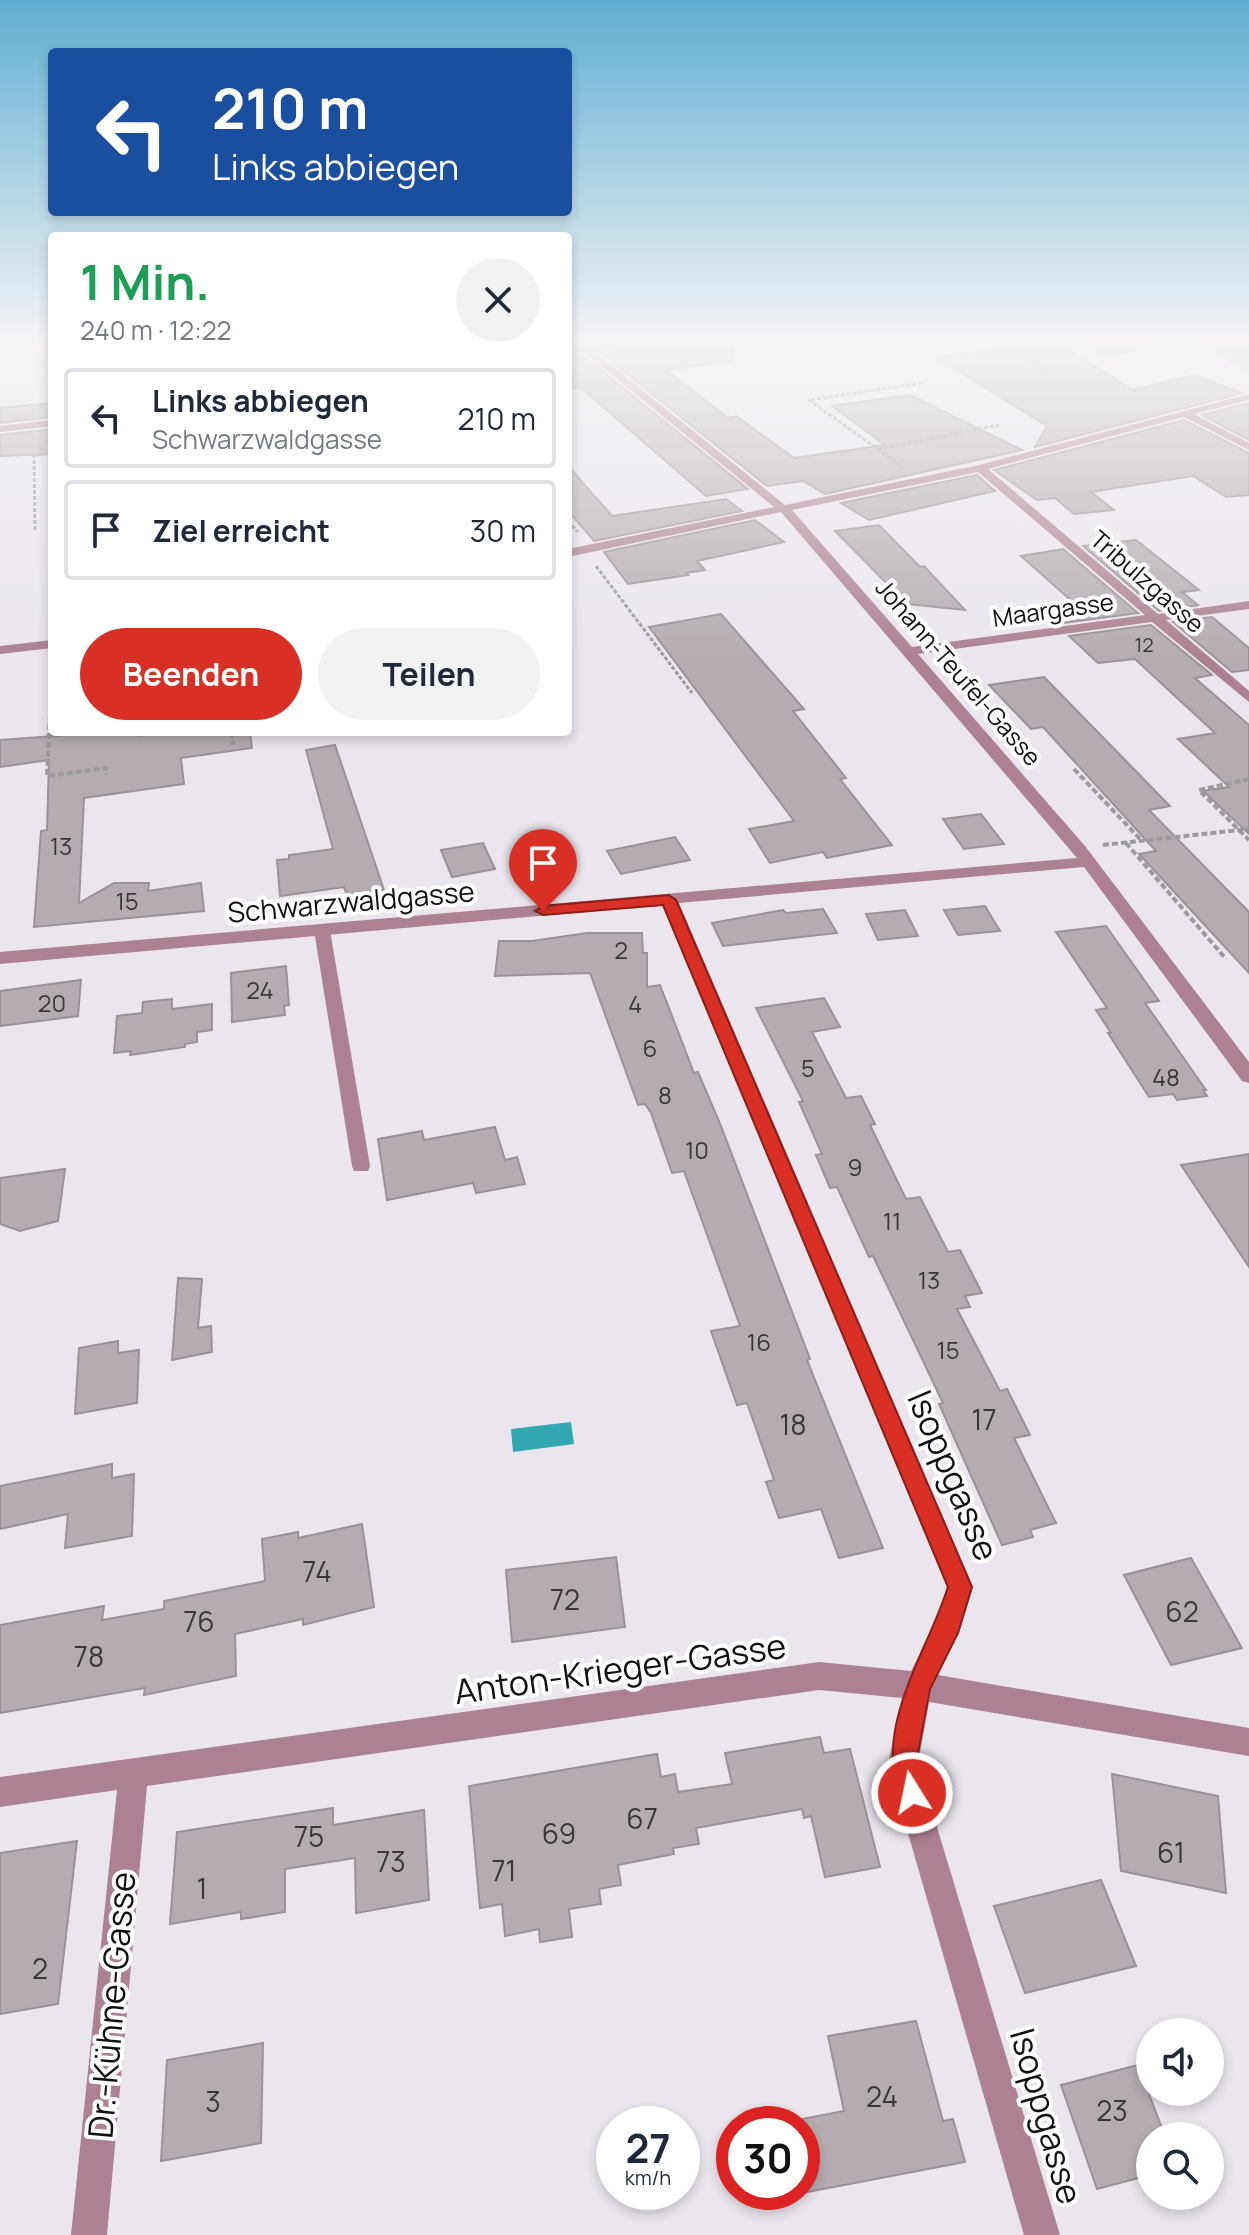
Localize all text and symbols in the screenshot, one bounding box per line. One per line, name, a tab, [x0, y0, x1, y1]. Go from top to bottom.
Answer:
text: 210 m	[212, 69, 368, 146]
icon: left	[80, 80, 184, 184]
text: Links abbiegen	[212, 142, 459, 191]
text: 1 Min.	[80, 249, 210, 314]
button: close	[456, 258, 540, 342]
text: 240 m · 12:22	[80, 312, 231, 348]
text: Links abbiegen	[152, 380, 369, 421]
icon: left	[84, 396, 128, 440]
text: 210 m	[457, 398, 536, 439]
text: Schwarzwaldgasse	[152, 421, 382, 457]
icon: arrive	[84, 508, 128, 552]
text: Ziel erreicht	[152, 510, 330, 551]
text: 30 m	[470, 510, 536, 551]
street label: Tribulzgasse	[1084, 522, 1212, 640]
street label: Johann-Teufel-Gasse	[869, 572, 1049, 772]
street label: Maargasse	[990, 584, 1116, 634]
button: Beenden	[80, 628, 302, 720]
button: Teilen	[318, 628, 540, 720]
house number: 12	[1134, 631, 1154, 658]
house number: 13	[50, 829, 72, 862]
pin	[509, 829, 577, 911]
icon: arrive	[521, 841, 565, 885]
street label: Schwarzwaldgasse	[226, 871, 476, 931]
house number: 15	[115, 884, 139, 917]
house number: 2	[614, 933, 628, 966]
house number: 24	[246, 973, 274, 1006]
house number: 20	[38, 986, 66, 1019]
house number: 4	[628, 987, 642, 1020]
house number: 6	[643, 1031, 657, 1064]
house number: 5	[801, 1051, 815, 1084]
house number: 48	[1152, 1060, 1180, 1093]
house number: 8	[658, 1078, 672, 1111]
house number: 10	[685, 1133, 709, 1166]
house number: 9	[848, 1150, 862, 1183]
house number: 11	[883, 1204, 901, 1237]
house number: 13	[918, 1263, 940, 1296]
house number: 16	[747, 1325, 771, 1358]
house number: 15	[936, 1333, 960, 1366]
street label: Isoppgasse	[898, 1383, 1010, 1567]
house number: 17	[972, 1400, 996, 1438]
house number: 18	[779, 1405, 807, 1443]
house number: 74	[302, 1552, 332, 1590]
house number: 72	[550, 1580, 580, 1618]
house number: 62	[1165, 1592, 1199, 1630]
house number: 76	[183, 1602, 215, 1640]
street label: Anton-Krieger-Gasse	[451, 1622, 789, 1714]
house number: 78	[74, 1637, 104, 1675]
position arrow	[870, 1751, 954, 1835]
house number: 67	[626, 1799, 658, 1837]
house number: 69	[542, 1814, 576, 1852]
house number: 75	[294, 1817, 324, 1855]
house number: 61	[1157, 1833, 1185, 1871]
house number: 73	[376, 1842, 406, 1880]
house number: 71	[492, 1851, 516, 1889]
house number: 1	[197, 1869, 207, 1907]
street label: Dr.-Kühne-Gasse	[76, 1870, 146, 2140]
house number: 2	[32, 1949, 48, 1987]
map controls	[1136, 2018, 1224, 2210]
button: sound	[1136, 2018, 1224, 2106]
street label: Isoppgasse	[1000, 2023, 1094, 2209]
house number: 24	[866, 2077, 898, 2115]
house number: 3	[205, 2082, 221, 2120]
house number: 23	[1096, 2091, 1128, 2129]
speed limit sign: 30	[716, 2106, 820, 2210]
text: 27	[625, 2120, 671, 2175]
button: search	[1136, 2122, 1224, 2210]
text: km/h	[625, 2164, 671, 2191]

